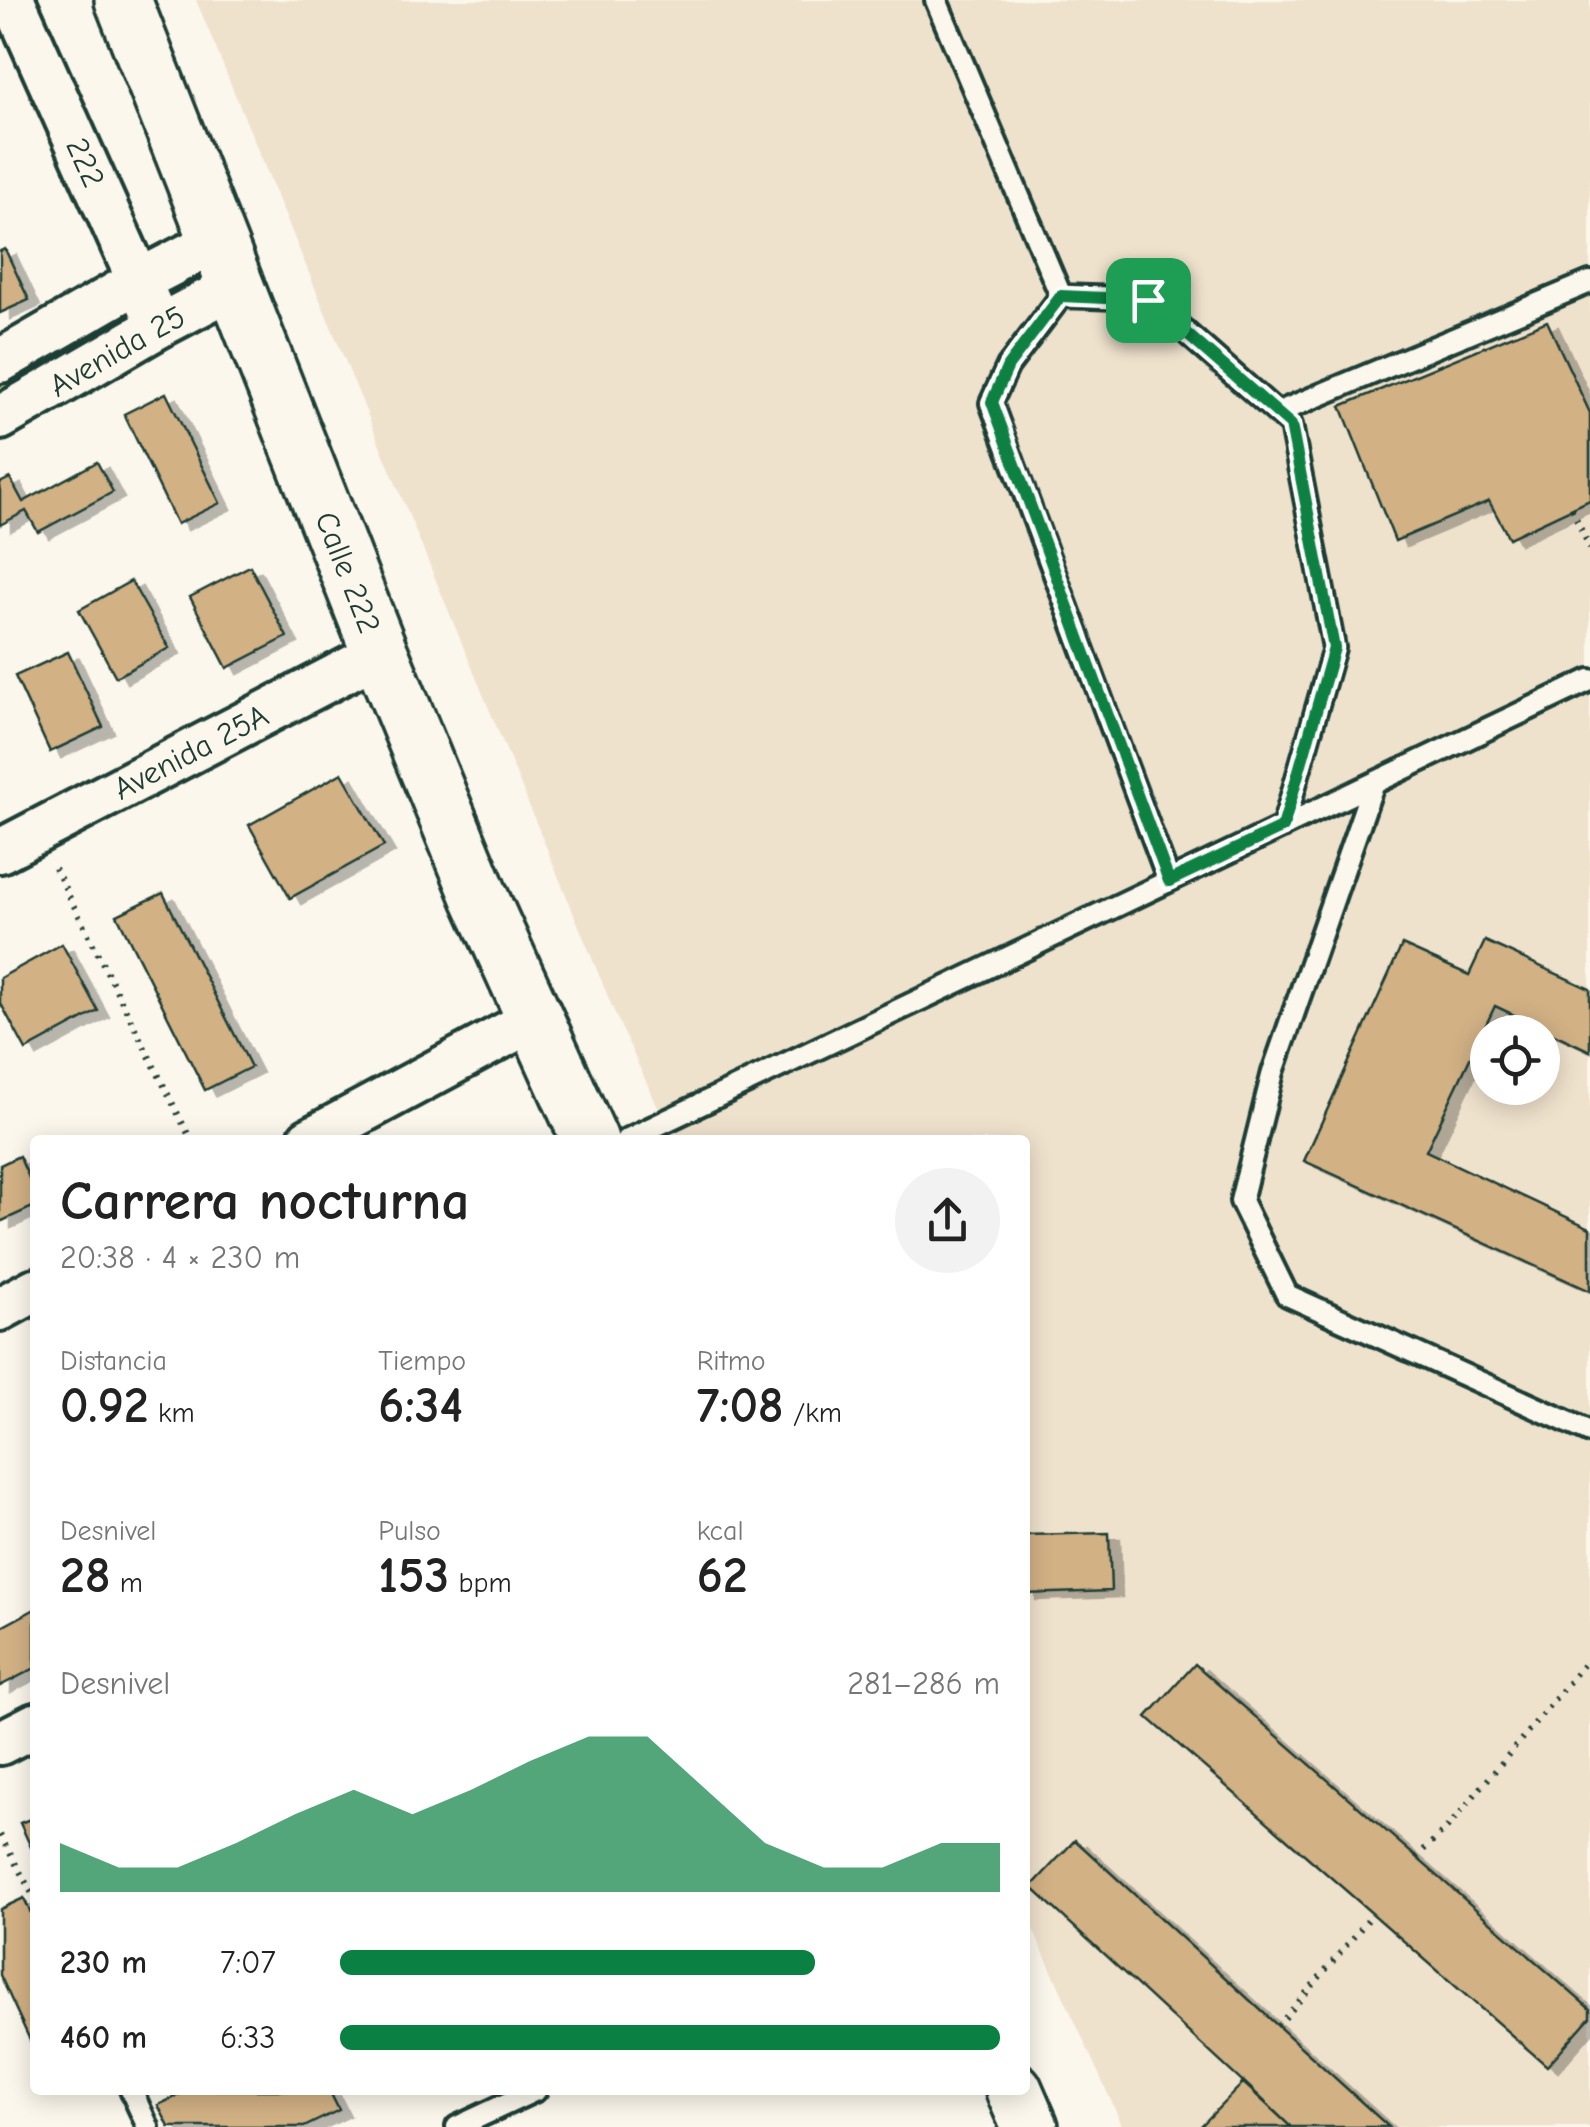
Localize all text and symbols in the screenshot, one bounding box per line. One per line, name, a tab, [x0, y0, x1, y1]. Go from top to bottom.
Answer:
street label: 222	[58, 132, 112, 193]
pin	[1106, 258, 1191, 343]
icon: arrive	[1121, 273, 1176, 328]
street label: Avenida 25	[43, 298, 191, 405]
street label: Calle 222	[307, 506, 388, 638]
street label: Avenida 25A	[107, 697, 274, 808]
map controls	[1470, 1015, 1560, 1105]
button: locate	[1470, 1015, 1560, 1105]
button: share	[895, 1168, 1000, 1273]
text: Carrera nocturna	[60, 1169, 469, 1233]
text: 20:38 · 4 × 230 m	[60, 1239, 300, 1276]
text: Distancia	[60, 1345, 167, 1377]
text: Tiempo	[378, 1345, 466, 1377]
text: Ritmo	[697, 1345, 766, 1377]
text: 0.92	[60, 1377, 149, 1435]
text: 6:34	[378, 1377, 463, 1435]
text: 7:08	[697, 1377, 784, 1435]
text: km	[149, 1397, 195, 1429]
text: /km	[784, 1397, 842, 1429]
text: Desnivel	[60, 1515, 156, 1547]
text: Pulso	[378, 1515, 441, 1547]
text: kcal	[697, 1515, 744, 1547]
text: 28	[60, 1547, 111, 1605]
text: 153	[378, 1547, 449, 1605]
text: 62	[697, 1547, 748, 1605]
text: m	[111, 1567, 143, 1599]
text: bpm	[449, 1567, 512, 1599]
text: Desnivel	[60, 1665, 170, 1702]
text: 281–286 m	[847, 1665, 1000, 1702]
text: 230 m	[60, 1944, 147, 1981]
text: 7:07	[220, 1944, 276, 1981]
text: 460 m	[60, 2019, 147, 2056]
text: 6:33	[220, 2019, 276, 2056]

